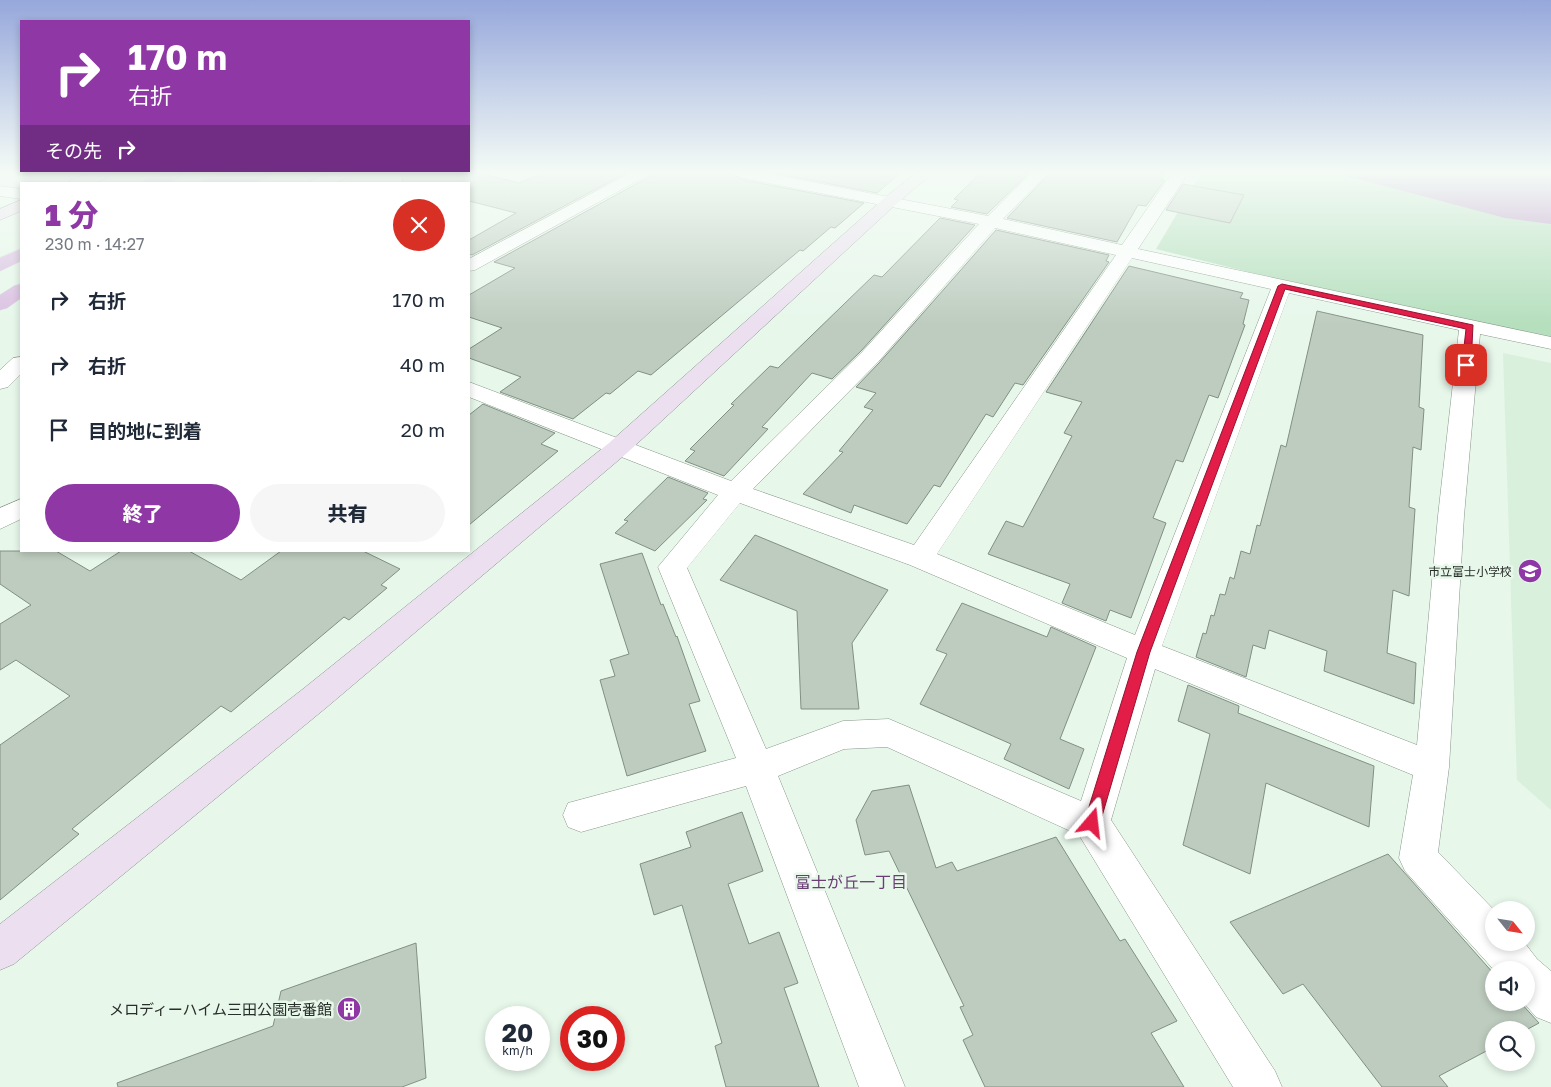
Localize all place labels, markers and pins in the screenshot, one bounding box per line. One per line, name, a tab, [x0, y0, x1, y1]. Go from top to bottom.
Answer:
pin	[1445, 344, 1487, 386]
school or university icon: 市立富士小学校	[1517, 558, 1543, 584]
place label: 市立富士小学校	[1428, 564, 1512, 579]
building icon: メロディーハイム三田公園壱番館	[336, 996, 362, 1022]
place label: メロディーハイム三田公園壱番館	[109, 1000, 332, 1018]

